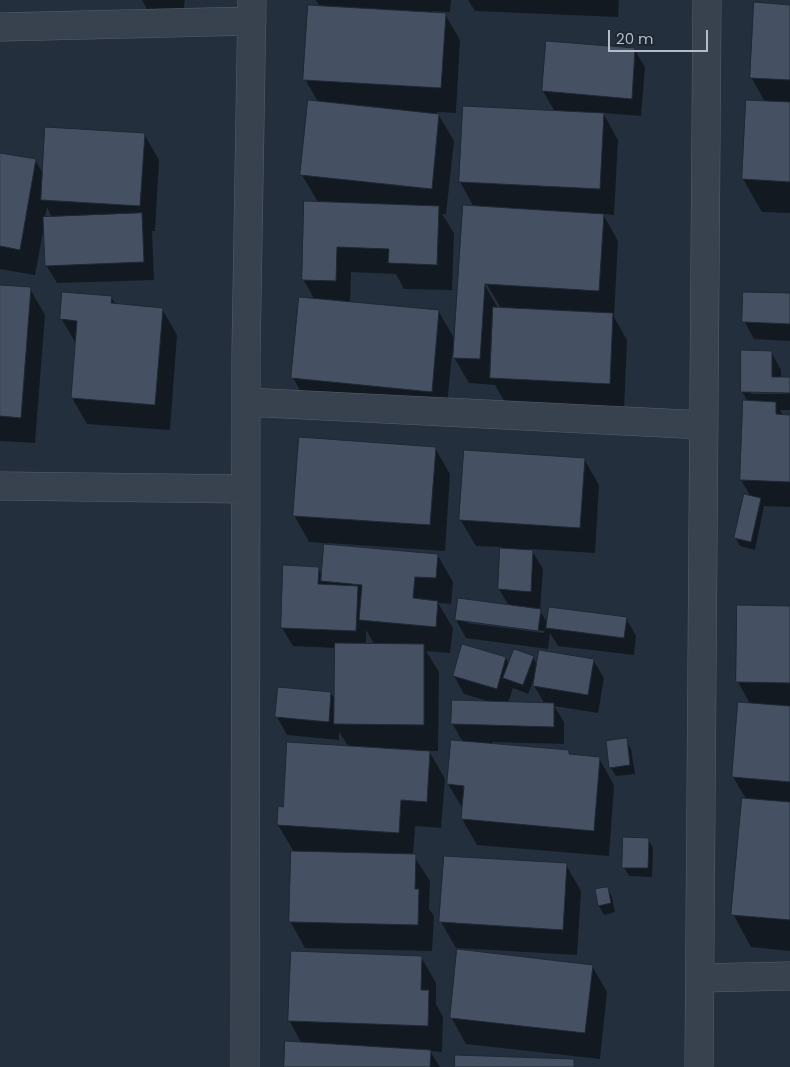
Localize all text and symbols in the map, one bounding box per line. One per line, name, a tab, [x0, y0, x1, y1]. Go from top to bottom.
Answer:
scale bar	[610, 20, 710, 52]
text: 20 m	[616, 28, 654, 49]

